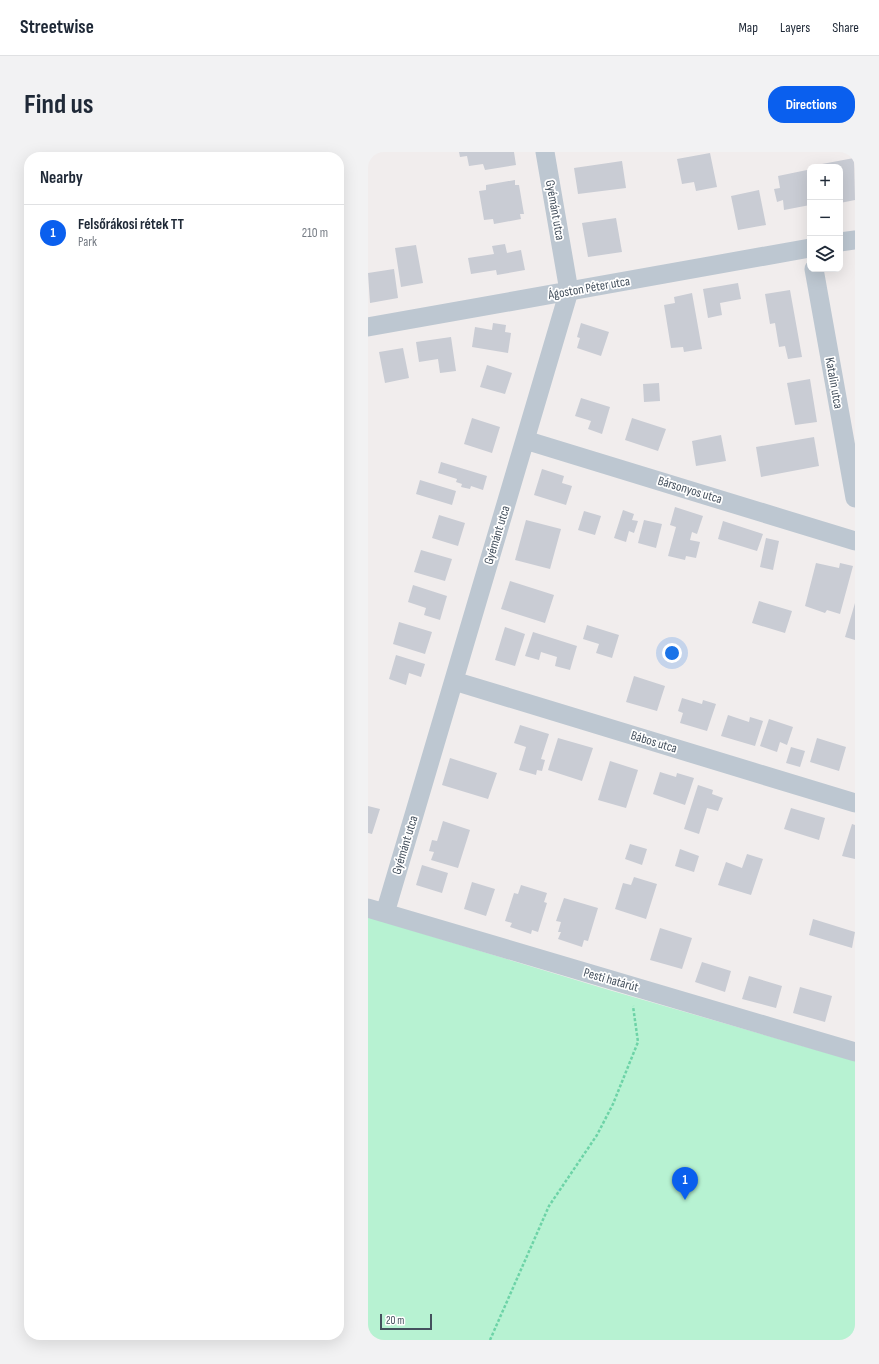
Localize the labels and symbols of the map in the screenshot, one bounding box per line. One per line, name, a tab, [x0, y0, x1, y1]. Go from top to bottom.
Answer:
street label: Gyémánt utca	[542, 179, 568, 241]
street label: Ágoston Péter utca	[546, 273, 631, 303]
street label: Katalin utca	[822, 356, 846, 410]
street label: Bársonyos utca	[656, 473, 724, 507]
street label: Gyémánt utca	[480, 504, 514, 566]
your location	[662, 643, 682, 663]
street label: Bábos utca	[629, 727, 679, 757]
street label: Gyémánt utca	[388, 814, 422, 876]
street label: Pesti határút	[582, 965, 640, 995]
pin: 1	[672, 1167, 698, 1200]
scale bar	[380, 1312, 432, 1331]

